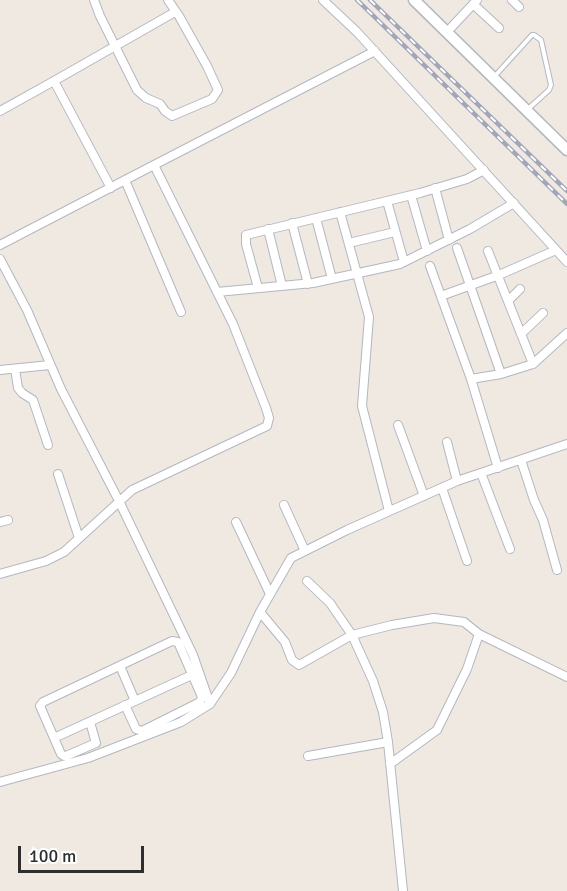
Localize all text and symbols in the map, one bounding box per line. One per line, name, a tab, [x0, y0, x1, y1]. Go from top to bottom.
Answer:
scale bar	[21, 834, 147, 872]
text: 100 m	[29, 845, 76, 867]

